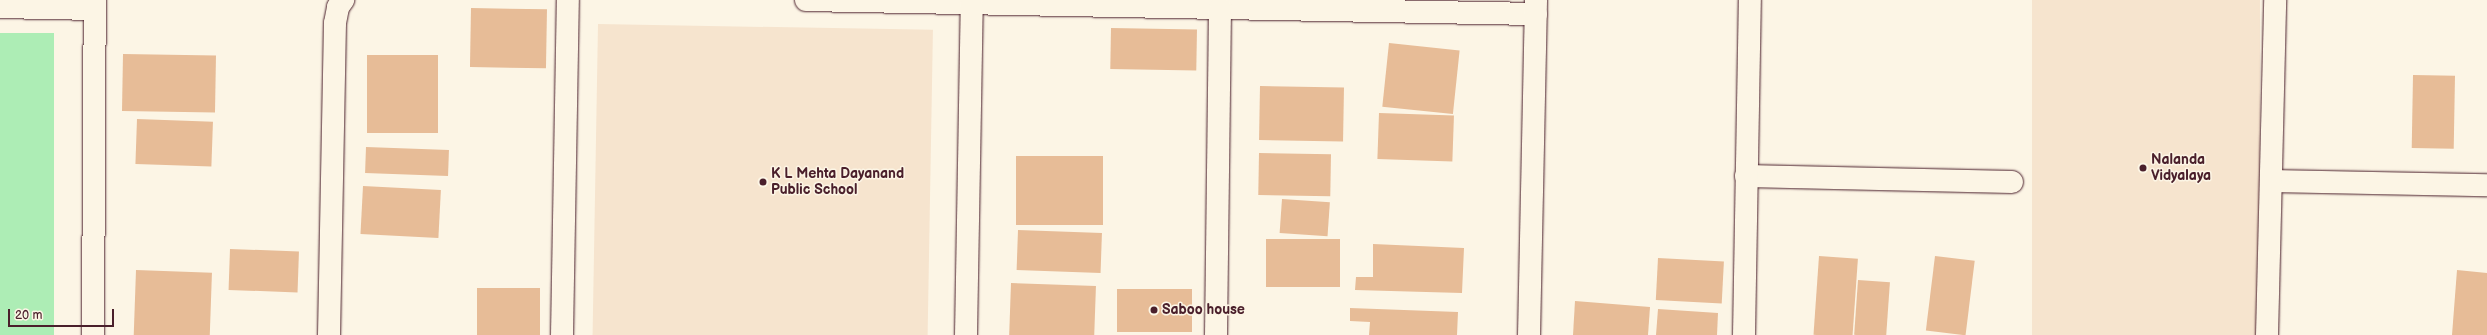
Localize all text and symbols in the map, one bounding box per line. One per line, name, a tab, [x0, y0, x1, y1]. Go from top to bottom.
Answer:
place label: Nalanda Vidyalaya	[2151, 152, 2211, 184]
marker: Nalanda Vidyalaya	[2138, 163, 2148, 173]
place label: K L Mehta Dayanand Public School	[771, 166, 904, 198]
marker: K L Mehta Dayanand Public School	[758, 177, 768, 187]
scale bar	[10, 301, 116, 327]
place label: Saboo house	[1162, 302, 1245, 318]
marker: Saboo house	[1149, 305, 1159, 315]
text: 20 m	[15, 308, 42, 323]

